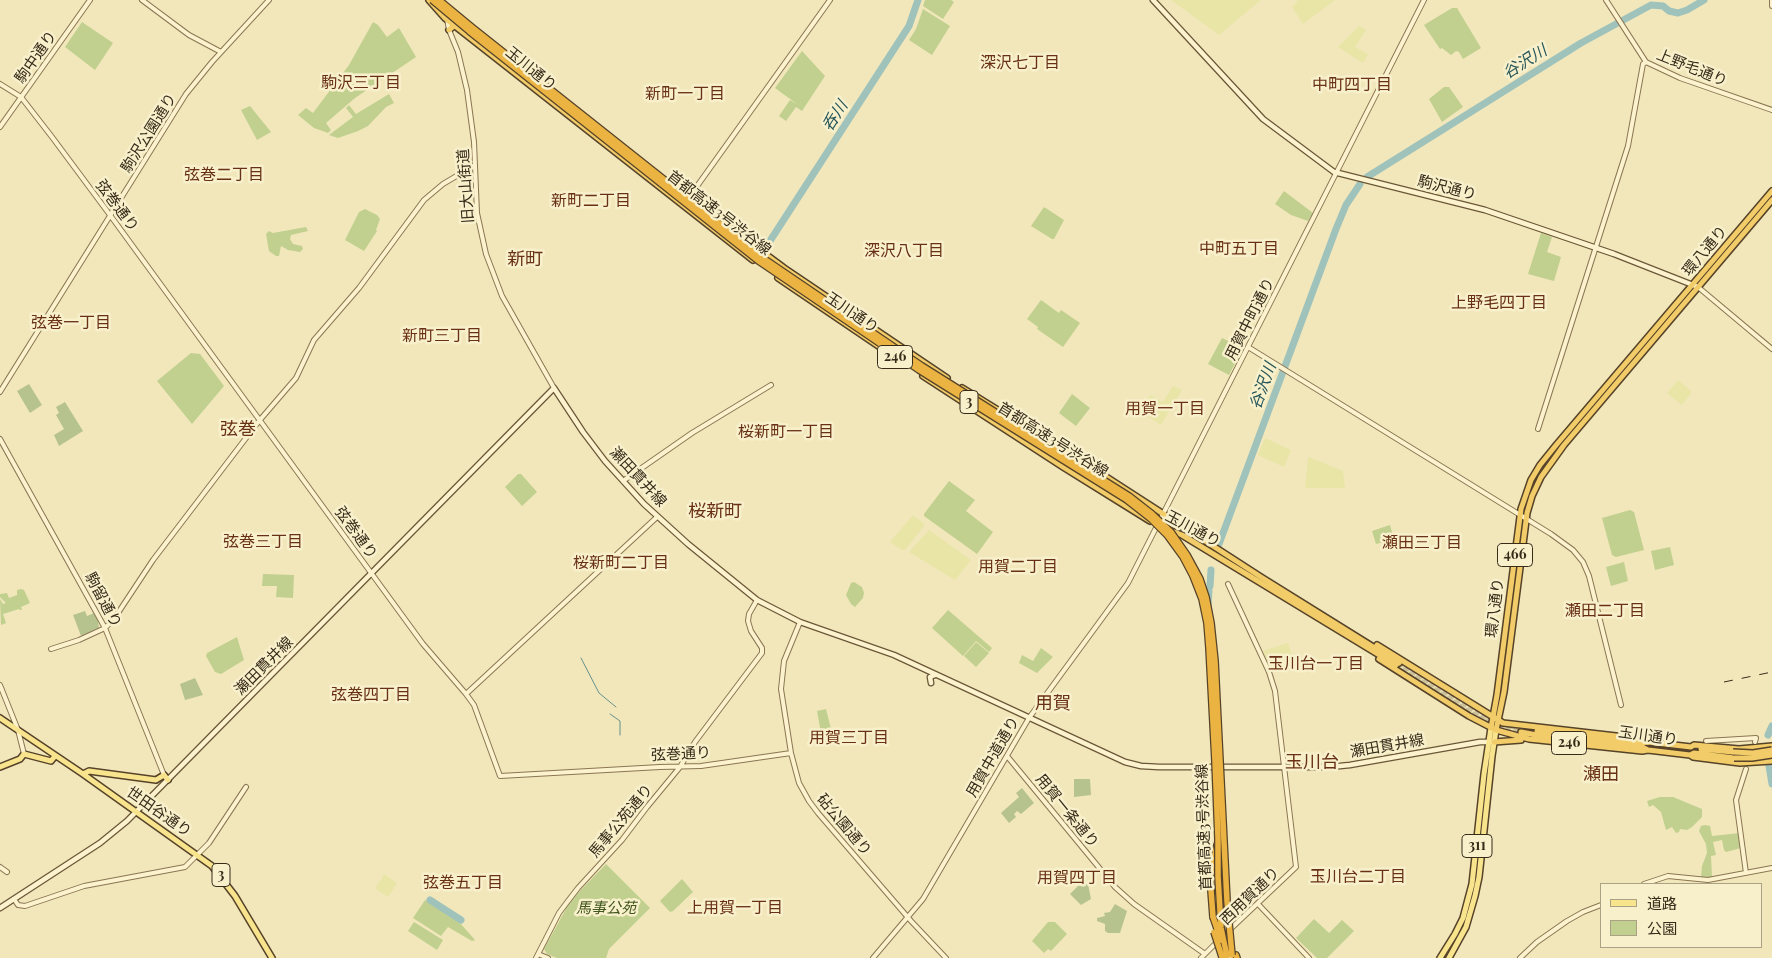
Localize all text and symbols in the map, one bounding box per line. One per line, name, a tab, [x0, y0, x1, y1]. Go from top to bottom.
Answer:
street label: 駒中通り	[11, 27, 61, 87]
water label: 谷沢川	[1500, 41, 1550, 83]
street label: 玉川通り	[502, 43, 560, 95]
street label: 上野毛通り	[1654, 46, 1730, 90]
district label: 深沢七丁目	[980, 53, 1060, 73]
district label: 駒沢三丁目	[321, 73, 401, 93]
district label: 中町四丁目	[1312, 75, 1392, 95]
district label: 新町一丁目	[645, 84, 725, 104]
street label: 駒沢公園通り	[118, 90, 180, 176]
water label: 呑川	[818, 97, 852, 135]
street label: 旧大山街道	[454, 148, 478, 224]
district label: 弦巻二丁目	[184, 165, 264, 185]
street label: 首都高速3号渋谷線	[664, 167, 774, 259]
street label: 駒沢通り	[1416, 172, 1478, 204]
street label: 弦巻通り	[92, 177, 142, 235]
district label: 新町二丁目	[551, 191, 631, 211]
street label: 環八通り	[1679, 222, 1731, 280]
district label: 中町五丁目	[1199, 239, 1279, 259]
district label: 深沢八丁目	[864, 241, 944, 261]
district label: 新町	[507, 248, 543, 270]
street label: 用賀中町通り	[1222, 275, 1278, 363]
street label: 玉川通り	[822, 289, 882, 337]
district label: 上野毛四丁目	[1451, 293, 1547, 313]
district label: 弦巻一丁目	[31, 313, 111, 333]
district label: 新町三丁目	[402, 326, 482, 346]
road number: 246	[878, 346, 912, 368]
water label: 谷沢川	[1246, 360, 1280, 412]
road number: 3	[960, 391, 978, 414]
street label: 首都高速3号渋谷線	[994, 399, 1112, 481]
district label: 用賀一丁目	[1125, 399, 1205, 419]
district label: 弦巻	[220, 418, 256, 440]
district label: 桜新町一丁目	[738, 422, 834, 442]
street label: 瀬田貫井線	[606, 443, 670, 511]
district label: 桜新町	[688, 500, 742, 522]
street label: 弦巻通り	[331, 503, 381, 563]
street label: 玉川通り	[1162, 507, 1224, 551]
district label: 弦巻三丁目	[223, 532, 303, 552]
district label: 瀬田三丁目	[1382, 533, 1462, 553]
road number: 466	[1498, 544, 1532, 566]
district label: 桜新町二丁目	[573, 553, 669, 573]
district label: 用賀二丁目	[978, 557, 1058, 577]
street label: 駒留通り	[81, 569, 125, 631]
street label: 環八通り	[1482, 577, 1508, 639]
district label: 瀬田二丁目	[1565, 601, 1645, 621]
street label: 瀬田貫井線	[231, 633, 297, 699]
district label: 玉川台一丁目	[1268, 654, 1364, 674]
district label: 弦巻四丁目	[331, 685, 411, 705]
district label: 用賀	[1035, 692, 1071, 714]
street label: 用賀中道通り	[963, 714, 1023, 800]
street label: 玉川通り	[1617, 723, 1679, 749]
district label: 用賀三丁目	[809, 728, 889, 748]
street label: 瀬田貫井線	[1349, 731, 1425, 761]
road number: 246	[1552, 731, 1586, 754]
street label: 弦巻通り	[651, 743, 711, 765]
district label: 玉川台	[1285, 751, 1339, 773]
street label: 首都高速3号渋谷線	[1193, 763, 1215, 891]
district label: 瀬田	[1583, 763, 1619, 785]
street label: 用賀一条通り	[1032, 770, 1102, 852]
street label: 馬事公苑通り	[585, 781, 657, 861]
street label: 世田谷通り	[123, 783, 195, 841]
street label: 砧公園通り	[813, 790, 875, 860]
road number: 311	[1462, 834, 1492, 858]
street label: 西用賀通り	[1217, 863, 1283, 929]
road number: 3	[212, 864, 230, 886]
district label: 玉川台二丁目	[1310, 867, 1406, 887]
district label: 用賀四丁目	[1037, 868, 1117, 888]
district label: 弦巻五丁目	[423, 873, 503, 893]
legend	[1600, 883, 1762, 948]
text: 道路	[1647, 893, 1677, 913]
district label: 上用賀一丁目	[687, 898, 783, 918]
park label: 馬事公苑	[576, 899, 636, 917]
text: 公園	[1647, 918, 1677, 938]

